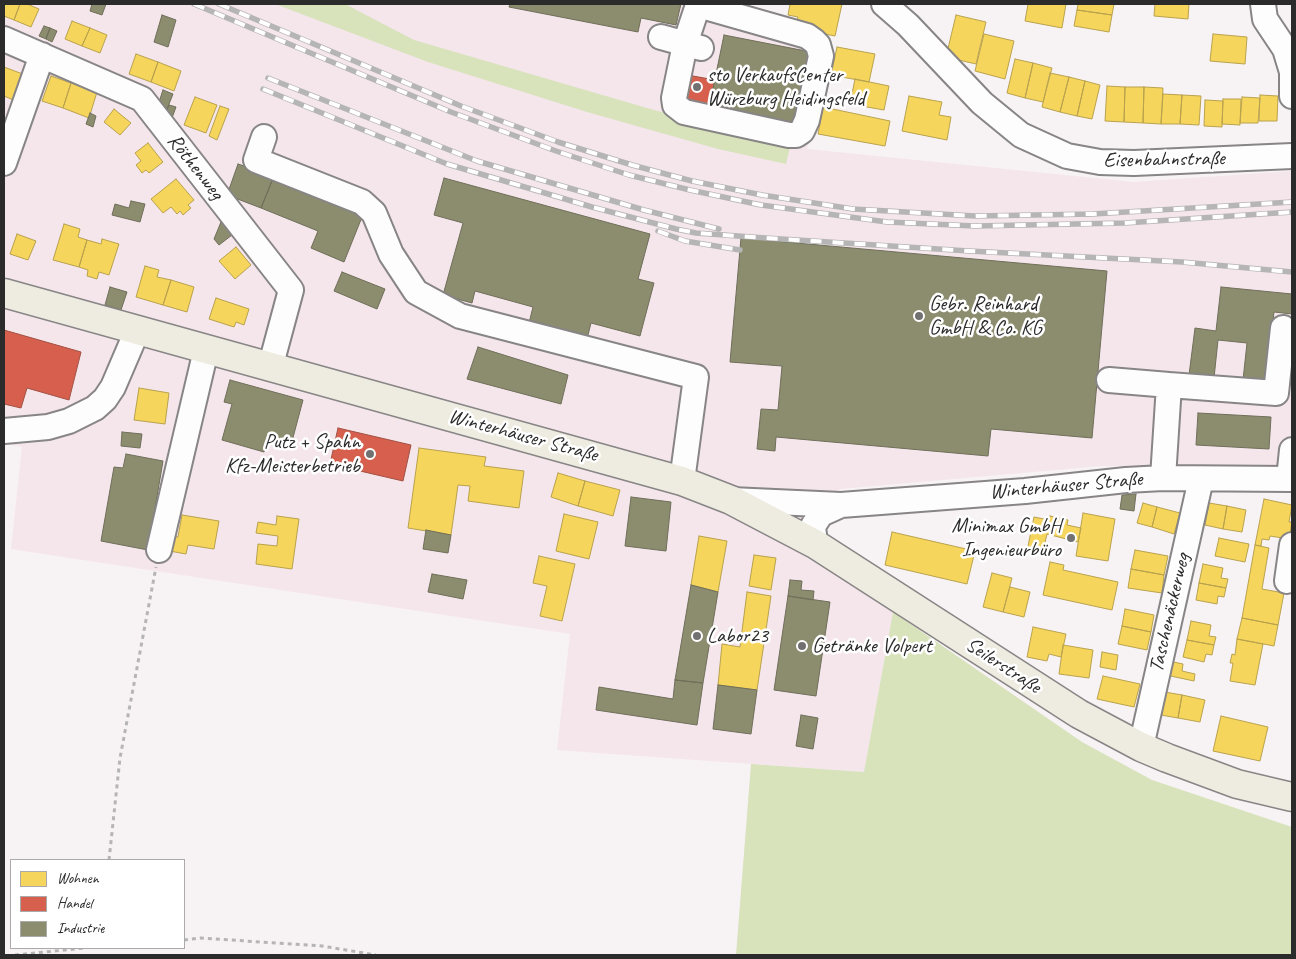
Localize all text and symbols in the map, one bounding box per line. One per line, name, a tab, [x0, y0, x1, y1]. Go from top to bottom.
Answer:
place label: sto VerkaufsCenter Würzburg Heidingsfeld	[707, 62, 865, 112]
marker: sto VerkaufsCenter Würzburg Heidingsfeld	[691, 81, 703, 93]
street label: Röthenweg	[161, 129, 229, 205]
street label: Eisenbahnstraße	[1103, 146, 1225, 174]
place label: Gebr. Reinhard GmbH & Co. KG	[929, 291, 1042, 341]
marker: Gebr. Reinhard GmbH & Co. KG	[913, 310, 925, 322]
street label: Winterhäuser Straße	[446, 404, 600, 468]
place label: Putz + Spahn Kfz-Meisterbetrieb	[225, 429, 360, 479]
marker: Putz + Spahn Kfz-Meisterbetrieb	[364, 448, 376, 460]
street label: Winterhäuser Straße	[989, 467, 1143, 505]
place label: Minimax GmbH Ingenieurbüro	[951, 513, 1061, 563]
marker: Minimax GmbH Ingenieurbüro	[1065, 532, 1077, 544]
street label: Taschenäckerweg	[1144, 551, 1196, 675]
place label: Labor23	[707, 623, 768, 649]
marker: Labor23	[691, 630, 703, 642]
street label: Seilerstraße	[961, 632, 1045, 700]
place label: Getränke Volpert	[812, 633, 932, 659]
marker: Getränke Volpert	[796, 640, 808, 652]
legend	[10, 859, 185, 949]
text: Wohnen	[57, 869, 98, 888]
text: Handel	[57, 894, 92, 913]
text: Industrie	[57, 919, 104, 938]

